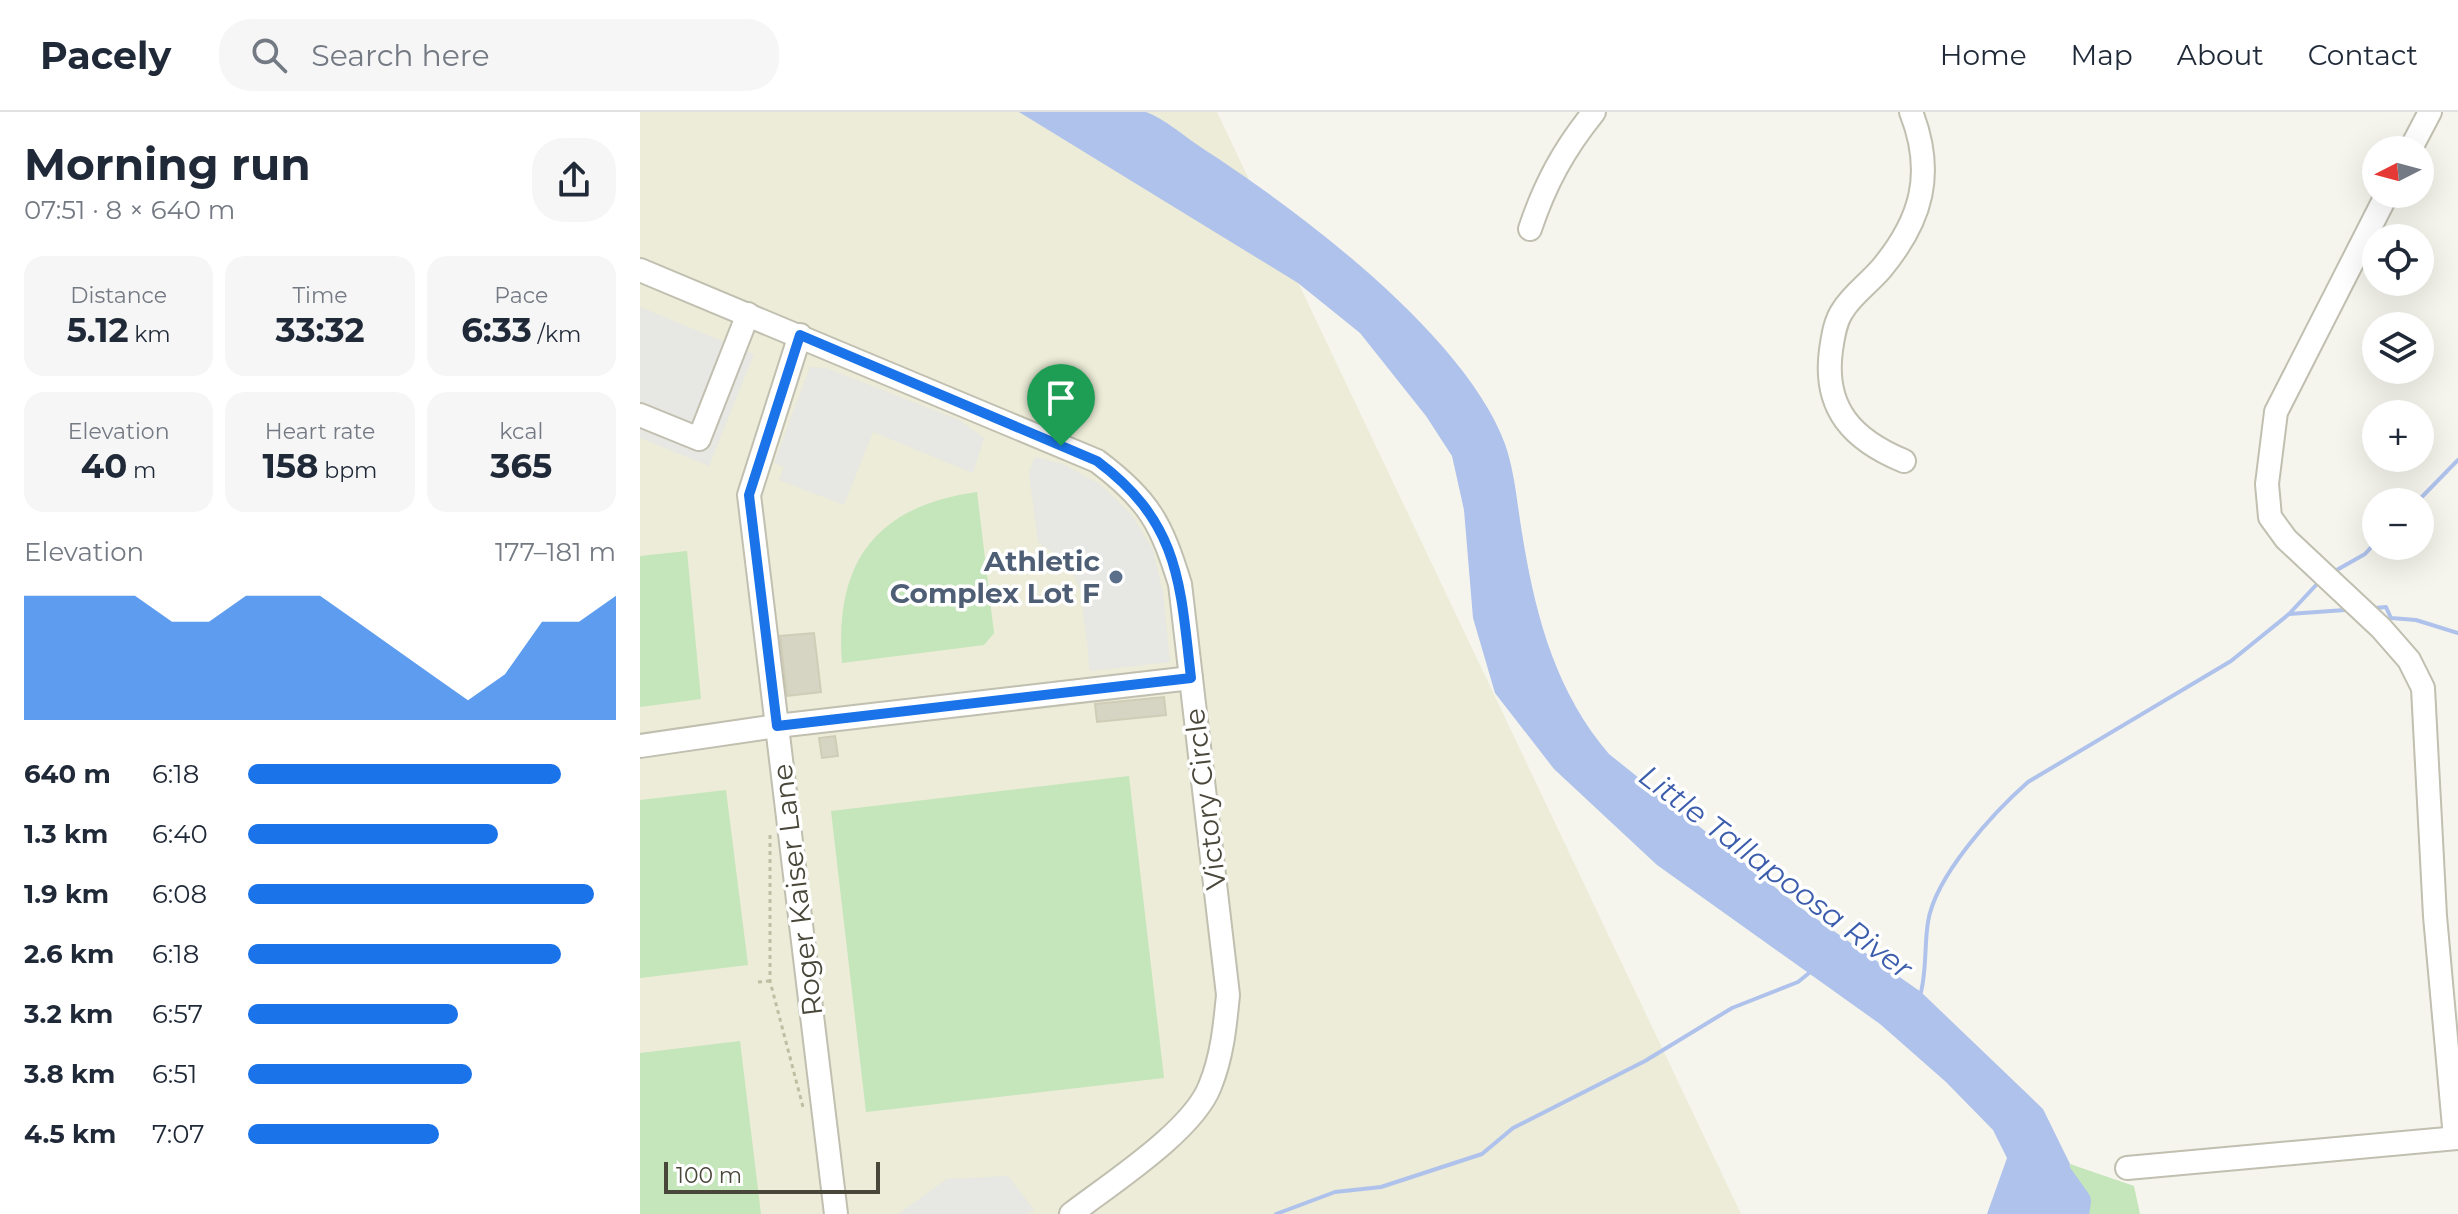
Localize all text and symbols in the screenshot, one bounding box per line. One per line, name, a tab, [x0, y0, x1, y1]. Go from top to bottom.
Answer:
search box	[219, 19, 779, 91]
text: Pacely	[40, 32, 171, 79]
icon: search	[247, 33, 291, 77]
text: Search here	[311, 37, 490, 74]
text: Home	[1940, 38, 2027, 72]
text: Map	[2071, 38, 2133, 72]
text: About	[2177, 38, 2264, 72]
text: Contact	[2308, 38, 2418, 72]
north arrow	[2362, 136, 2434, 208]
map controls	[2362, 136, 2434, 560]
text: Morning run	[24, 137, 311, 191]
button: share	[532, 138, 616, 222]
text: 07:51 · 8 × 640 m	[24, 194, 235, 226]
button: locate	[2362, 224, 2434, 296]
text: Distance	[70, 282, 167, 309]
text: Time	[292, 282, 348, 309]
text: Pace	[494, 282, 548, 309]
text: 5.12	[67, 309, 129, 351]
text: 33:32	[275, 309, 365, 351]
text: 6:33	[461, 309, 532, 351]
button: layers	[2362, 312, 2434, 384]
text: km	[129, 321, 171, 348]
text: /km	[532, 321, 581, 348]
pin	[1027, 364, 1095, 446]
icon: arrive	[1039, 376, 1083, 420]
button: +	[2362, 400, 2434, 472]
text: Elevation	[68, 418, 170, 445]
text: Heart rate	[265, 418, 375, 445]
text: kcal	[499, 418, 543, 445]
text: 40	[81, 445, 127, 487]
text: 158	[263, 445, 319, 487]
text: 365	[490, 445, 552, 487]
text: m	[127, 457, 156, 484]
text: bpm	[319, 457, 377, 484]
button: −	[2362, 488, 2434, 560]
text: Elevation	[24, 536, 144, 568]
text: 177–181 m	[495, 536, 616, 568]
place label: Athletic Complex Lot F	[890, 544, 1100, 610]
marker: Athletic Complex Lot F	[1107, 568, 1125, 586]
street label: Victory Circle	[1177, 706, 1233, 892]
water label: Little Tallapoosa River	[1632, 757, 1921, 987]
text: 640 m	[24, 758, 111, 790]
text: 6:18	[152, 758, 199, 790]
street label: Roger Kaiser Lane	[765, 762, 829, 1018]
text: 1.3 km	[24, 818, 108, 850]
text: 6:40	[152, 818, 208, 850]
text: 1.9 km	[24, 878, 109, 910]
text: 6:08	[152, 878, 207, 910]
text: 2.6 km	[24, 938, 114, 970]
text: 6:18	[152, 938, 199, 970]
text: 3.2 km	[24, 998, 113, 1030]
text: 6:57	[152, 998, 203, 1030]
text: 3.8 km	[24, 1058, 115, 1090]
text: 6:51	[152, 1058, 197, 1090]
text: 4.5 km	[24, 1118, 116, 1150]
text: 7:07	[152, 1118, 205, 1150]
scale bar	[664, 1158, 880, 1194]
text: 100 m	[676, 1162, 742, 1189]

